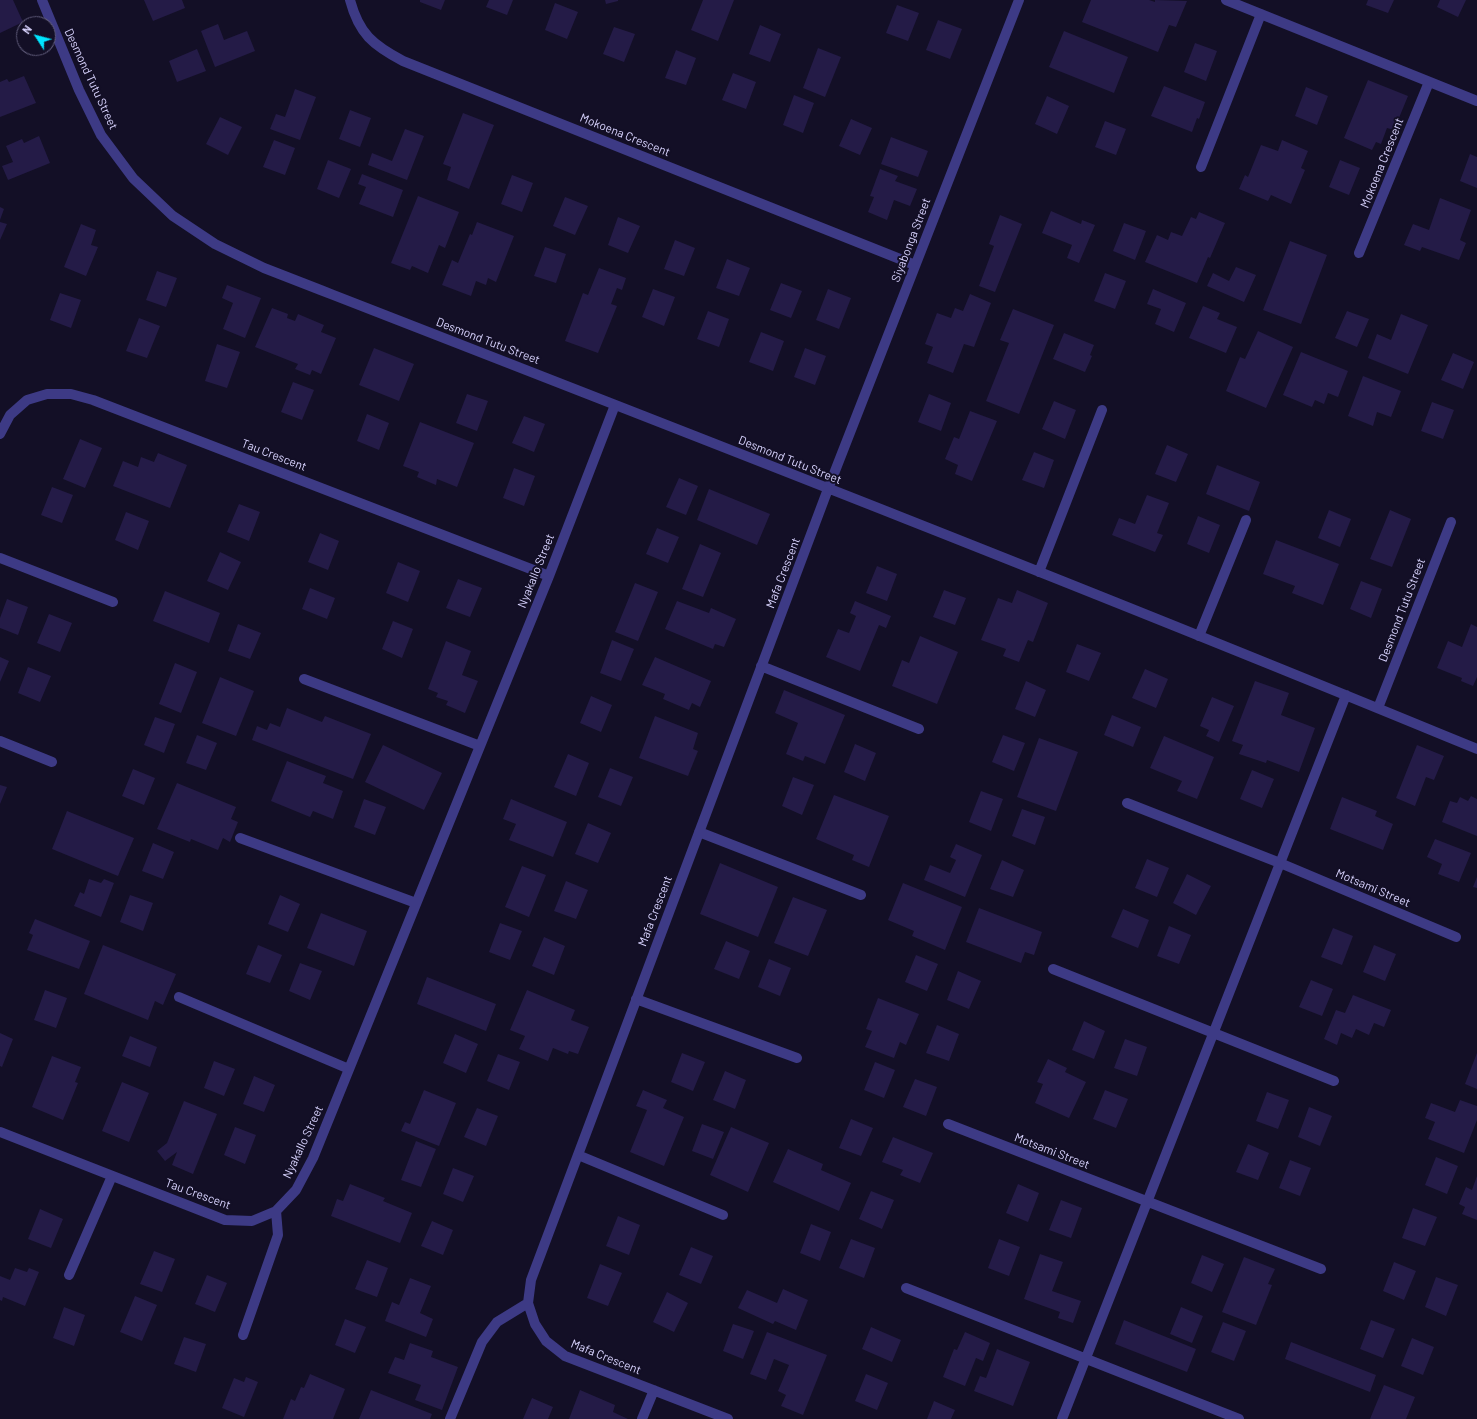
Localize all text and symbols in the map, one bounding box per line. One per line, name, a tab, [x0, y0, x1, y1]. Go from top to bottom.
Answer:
north arrow	[16, 16, 56, 56]
text: N	[19, 22, 34, 36]
street label: Desmond Tutu Street	[61, 26, 121, 132]
street label: Mokoena Crescent	[578, 110, 672, 160]
street label: Mokoena Crescent	[1357, 116, 1407, 210]
street label: Siyabonga Street	[888, 196, 934, 284]
street label: Desmond Tutu Street	[434, 315, 542, 367]
street label: Desmond Tutu Street	[736, 433, 844, 487]
street label: Tau Crescent	[239, 436, 309, 474]
street label: Nyakallo Street	[515, 532, 557, 610]
street label: Mafa Crescent	[763, 536, 803, 610]
street label: Desmond Tutu Street	[1376, 556, 1428, 664]
street label: Motsami Street	[1334, 866, 1412, 910]
street label: Mafa Crescent	[635, 874, 675, 948]
street label: Nyakallo Street	[280, 1103, 326, 1181]
street label: Motsami Street	[1012, 1130, 1092, 1172]
street label: Tau Crescent	[163, 1175, 233, 1213]
street label: Mafa Crescent	[569, 1336, 643, 1378]

